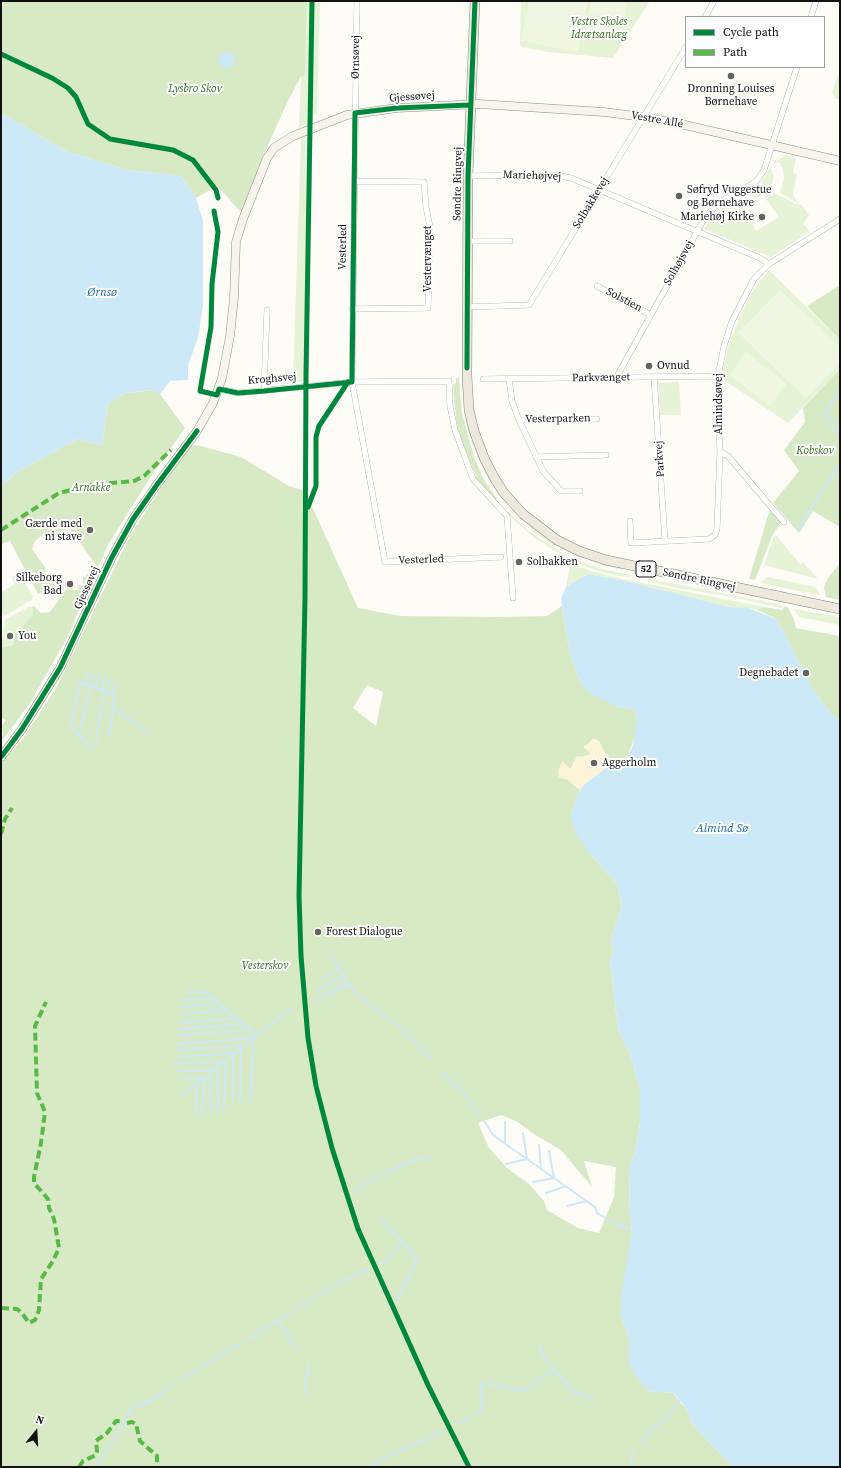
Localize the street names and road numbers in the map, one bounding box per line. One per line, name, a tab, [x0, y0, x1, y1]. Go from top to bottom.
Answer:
street label: Ørnsøvej	[349, 35, 363, 79]
street label: Gjessøvej	[389, 89, 435, 105]
street label: Vestre Allé	[630, 109, 684, 131]
street label: Søndre Ringvej	[451, 147, 465, 221]
street label: Mariehøjvej	[503, 168, 561, 184]
street label: Solbakkevej	[570, 175, 612, 231]
street label: Vesterled	[336, 224, 350, 270]
street label: Vestervænget	[421, 226, 435, 292]
street label: Solhøjsvej	[661, 238, 697, 288]
street label: Solstien	[604, 285, 644, 315]
street label: Kroghsvej	[247, 370, 297, 388]
street label: Parkvænget	[572, 371, 630, 385]
street label: Almindsøvej	[712, 373, 726, 435]
street label: Vesterparken	[525, 412, 591, 426]
street label: Parkvej	[652, 440, 668, 478]
street label: Vesterled	[398, 553, 444, 567]
road number: 52	[636, 561, 656, 577]
street label: Gjessøvej	[72, 564, 102, 612]
street label: Søndre Ringvej	[661, 566, 737, 594]

